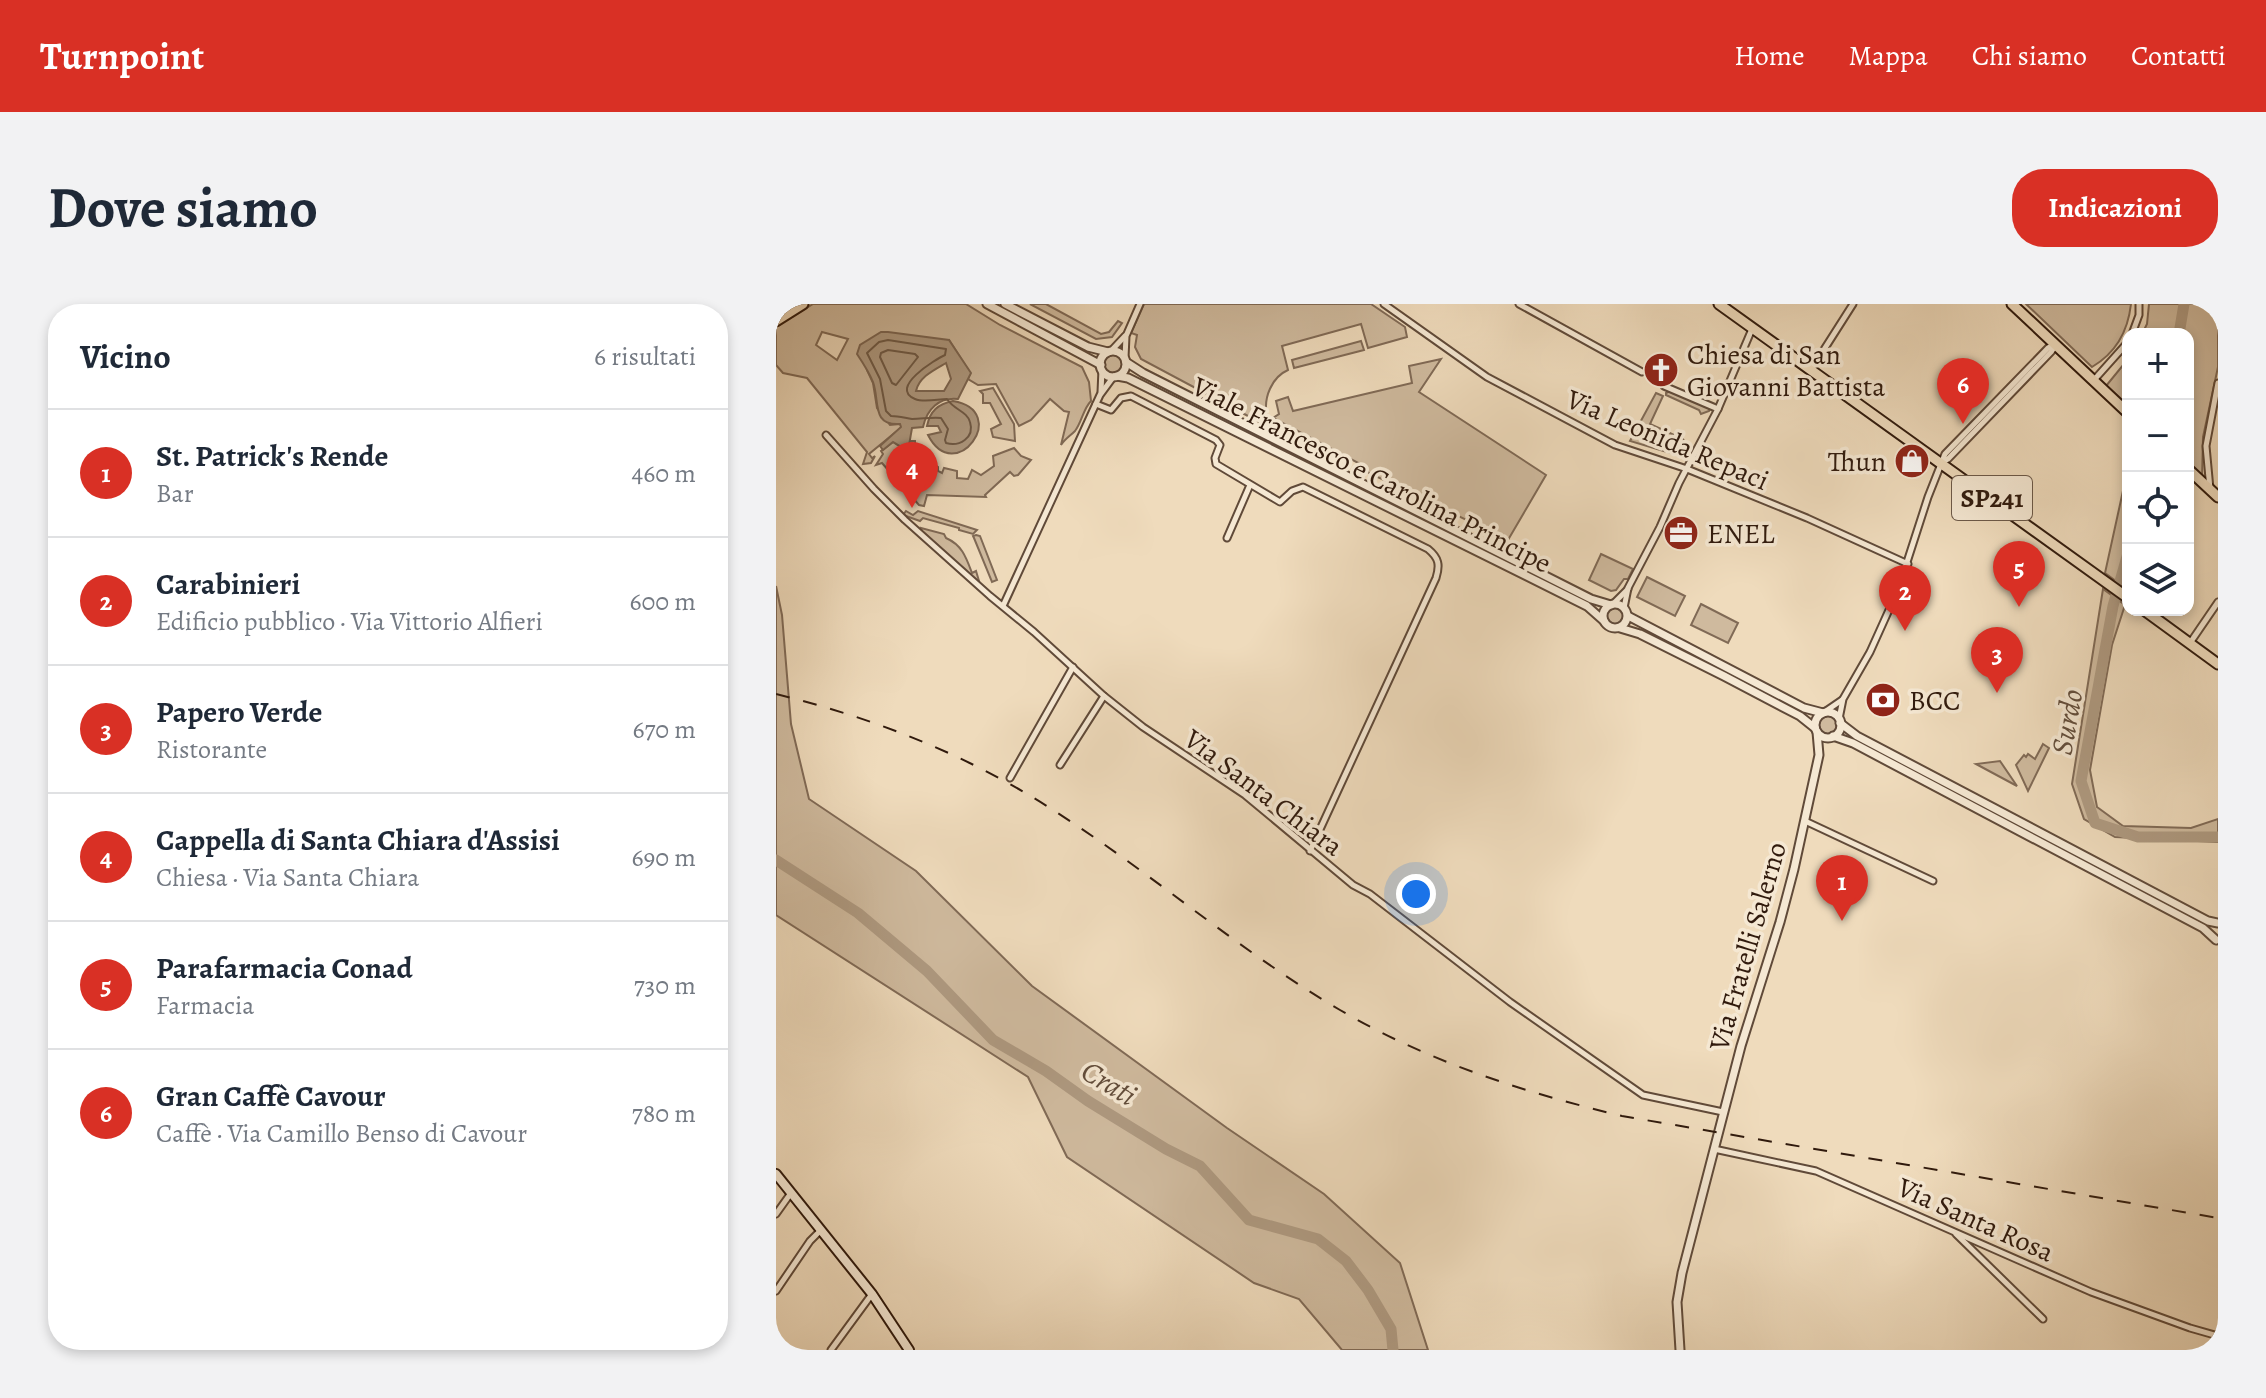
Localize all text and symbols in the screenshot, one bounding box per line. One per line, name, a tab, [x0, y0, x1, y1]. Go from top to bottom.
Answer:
text: Turnpoint	[40, 30, 204, 82]
text: Home	[1734, 37, 1805, 75]
text: Mappa	[1849, 37, 1928, 75]
text: Chi siamo	[1972, 37, 2087, 75]
text: Contatti	[2131, 37, 2226, 75]
button: Indicazioni	[2012, 169, 2218, 247]
text: Dove siamo	[48, 170, 318, 246]
map controls	[2122, 328, 2194, 616]
button: +	[2122, 328, 2194, 400]
text: Vicino	[80, 333, 171, 380]
place label: Chiesa di San Giovanni Battista	[1687, 336, 1885, 406]
text: 6 risultati	[594, 339, 696, 374]
church icon: Chiesa di San Giovanni Battista	[1642, 351, 1680, 389]
pin: 6	[1937, 358, 1989, 424]
street label: Viale Francesco e Carolina Principe	[1184, 367, 1558, 582]
street label: Via Leonida Repaci	[1560, 380, 1775, 500]
button: −	[2122, 400, 2194, 472]
text: St. Patrick's Rende	[156, 436, 389, 476]
pin: 4	[886, 442, 938, 508]
shop icon: Thun	[1893, 442, 1931, 480]
place label: Thun	[1828, 443, 1886, 481]
text: 1	[101, 456, 111, 491]
text: 460 m	[632, 456, 696, 491]
button: locate	[2122, 472, 2194, 544]
text: Bar	[156, 476, 194, 511]
road number: SP241	[1952, 476, 2032, 520]
office icon: ENEL	[1662, 514, 1700, 552]
place label: ENEL	[1707, 515, 1775, 553]
pin: 5	[1993, 541, 2045, 607]
button: layers	[2122, 544, 2194, 616]
text: Carabinieri	[156, 564, 300, 604]
pin: 2	[1879, 565, 1931, 631]
text: 2	[100, 584, 112, 619]
text: 600 m	[629, 584, 696, 619]
text: Edificio pubblico · Via Vittorio Alfieri	[156, 604, 543, 639]
pin: 3	[1971, 627, 2023, 693]
bank icon: BCC	[1864, 681, 1902, 719]
place label: BCC	[1909, 682, 1960, 720]
water label: Surdo	[2042, 686, 2092, 758]
text: Papero Verde	[156, 692, 322, 732]
text: 3	[100, 712, 112, 747]
text: 670 m	[632, 712, 696, 747]
street label: Via Santa Chiara	[1175, 720, 1351, 865]
text: Ristorante	[156, 732, 267, 767]
text: Cappella di Santa Chiara d'Assisi	[156, 820, 560, 860]
street label: Via Fratelli Salerno	[1700, 838, 1796, 1056]
text: 4	[100, 840, 112, 875]
text: 690 m	[632, 840, 696, 875]
pin: 1	[1816, 855, 1868, 921]
text: Chiesa · Via Santa Chiara	[156, 860, 419, 895]
your location	[1396, 874, 1436, 914]
text: Parafarmacia Conad	[156, 948, 413, 988]
text: 5	[100, 968, 112, 1003]
text: 730 m	[634, 968, 696, 1003]
text: Farmacia	[156, 988, 255, 1023]
water label: Crati	[1074, 1051, 1144, 1115]
text: Gran Caffè Cavour	[156, 1076, 386, 1116]
text: 6	[100, 1096, 112, 1131]
text: 780 m	[632, 1096, 696, 1131]
text: Caffè · Via Camillo Benso di Cavour	[156, 1116, 527, 1151]
street label: Via Santa Rosa	[1890, 1168, 2060, 1271]

